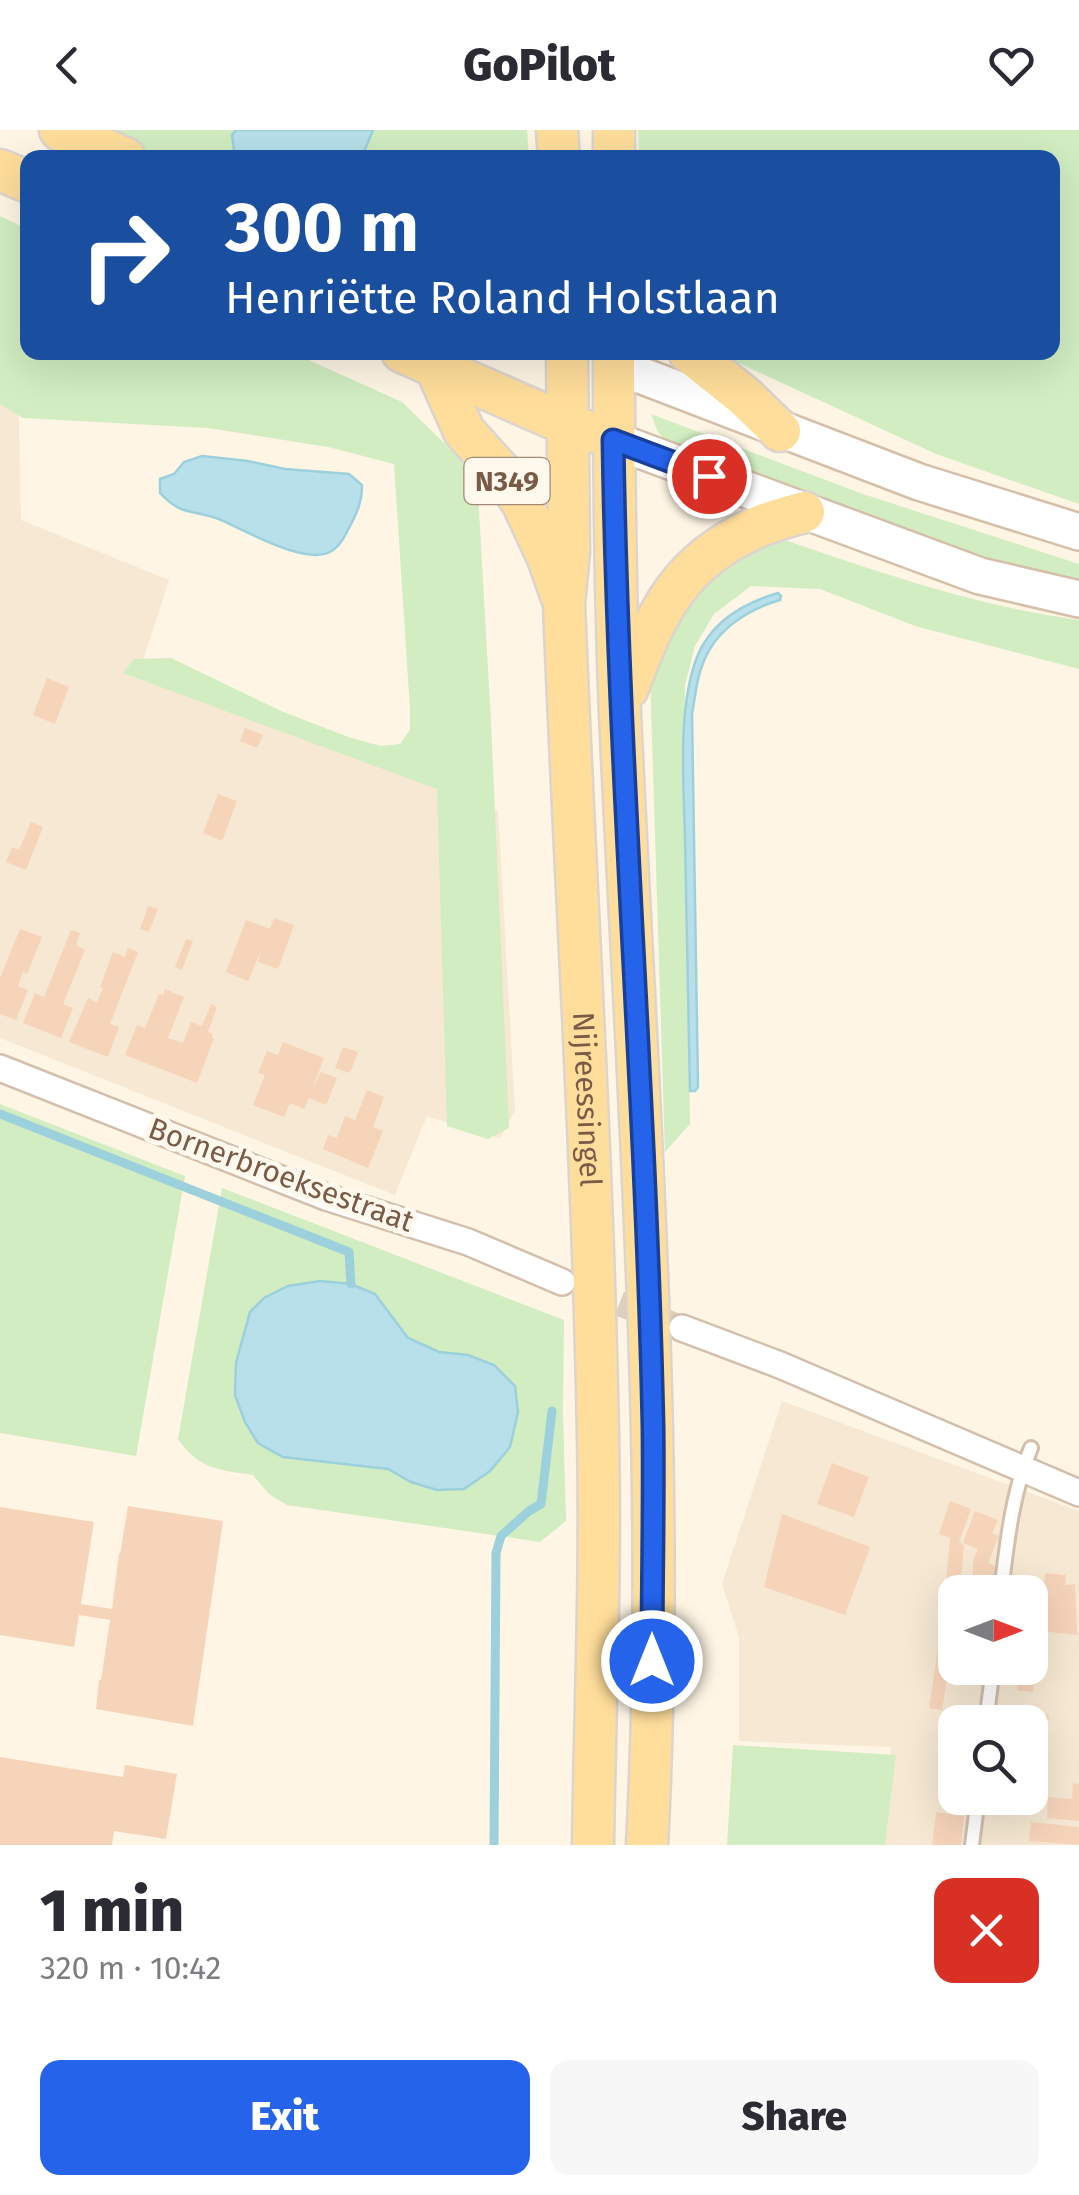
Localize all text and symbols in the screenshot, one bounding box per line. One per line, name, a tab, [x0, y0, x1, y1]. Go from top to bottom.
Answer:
icon: back	[40, 38, 95, 93]
text: GoPilot	[463, 38, 616, 92]
icon: heart	[984, 38, 1039, 93]
text: 300 m	[225, 186, 419, 270]
icon: right	[60, 190, 190, 320]
text: Henriëtte Roland Holstlaan	[225, 271, 780, 325]
pin	[667, 434, 752, 519]
icon: arrive	[682, 449, 737, 504]
road number: N349	[464, 458, 550, 504]
street label: Nijreessingel	[565, 1011, 609, 1188]
street label: Bornerbroeksestraat	[144, 1110, 419, 1240]
north arrow	[938, 1575, 1048, 1685]
map controls	[938, 1575, 1048, 1815]
position arrow	[600, 1609, 704, 1713]
button: search	[938, 1705, 1048, 1815]
text: 1 min	[40, 1875, 184, 1947]
button: close	[934, 1878, 1039, 1983]
text: 320 m · 10:42	[40, 1949, 221, 1987]
button: Exit	[40, 2060, 530, 2175]
button: Share	[550, 2060, 1039, 2175]

